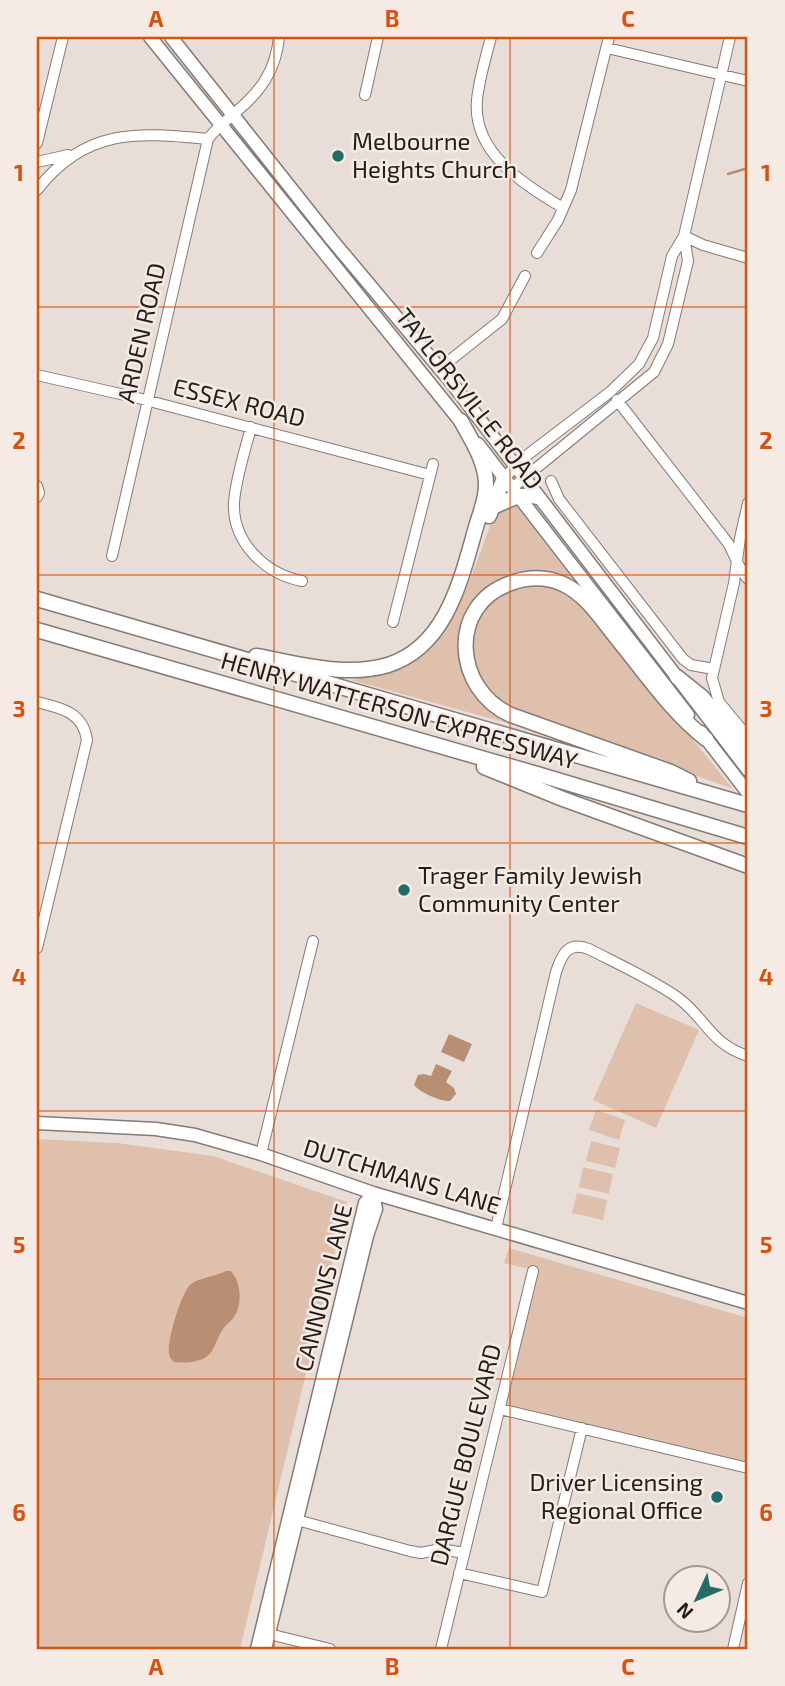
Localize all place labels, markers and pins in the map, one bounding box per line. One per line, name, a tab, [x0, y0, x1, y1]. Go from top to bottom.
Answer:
place label: Melbourne Heights Church	[352, 126, 517, 183]
marker: Melbourne Heights Church	[330, 148, 346, 164]
place label: Trager Family Jewish Community Center	[418, 860, 642, 917]
marker: Trager Family Jewish Community Center	[396, 882, 412, 898]
place label: Driver Licensing Regional Office	[529, 1467, 703, 1524]
marker: Driver Licensing Regional Office	[709, 1489, 725, 1505]

